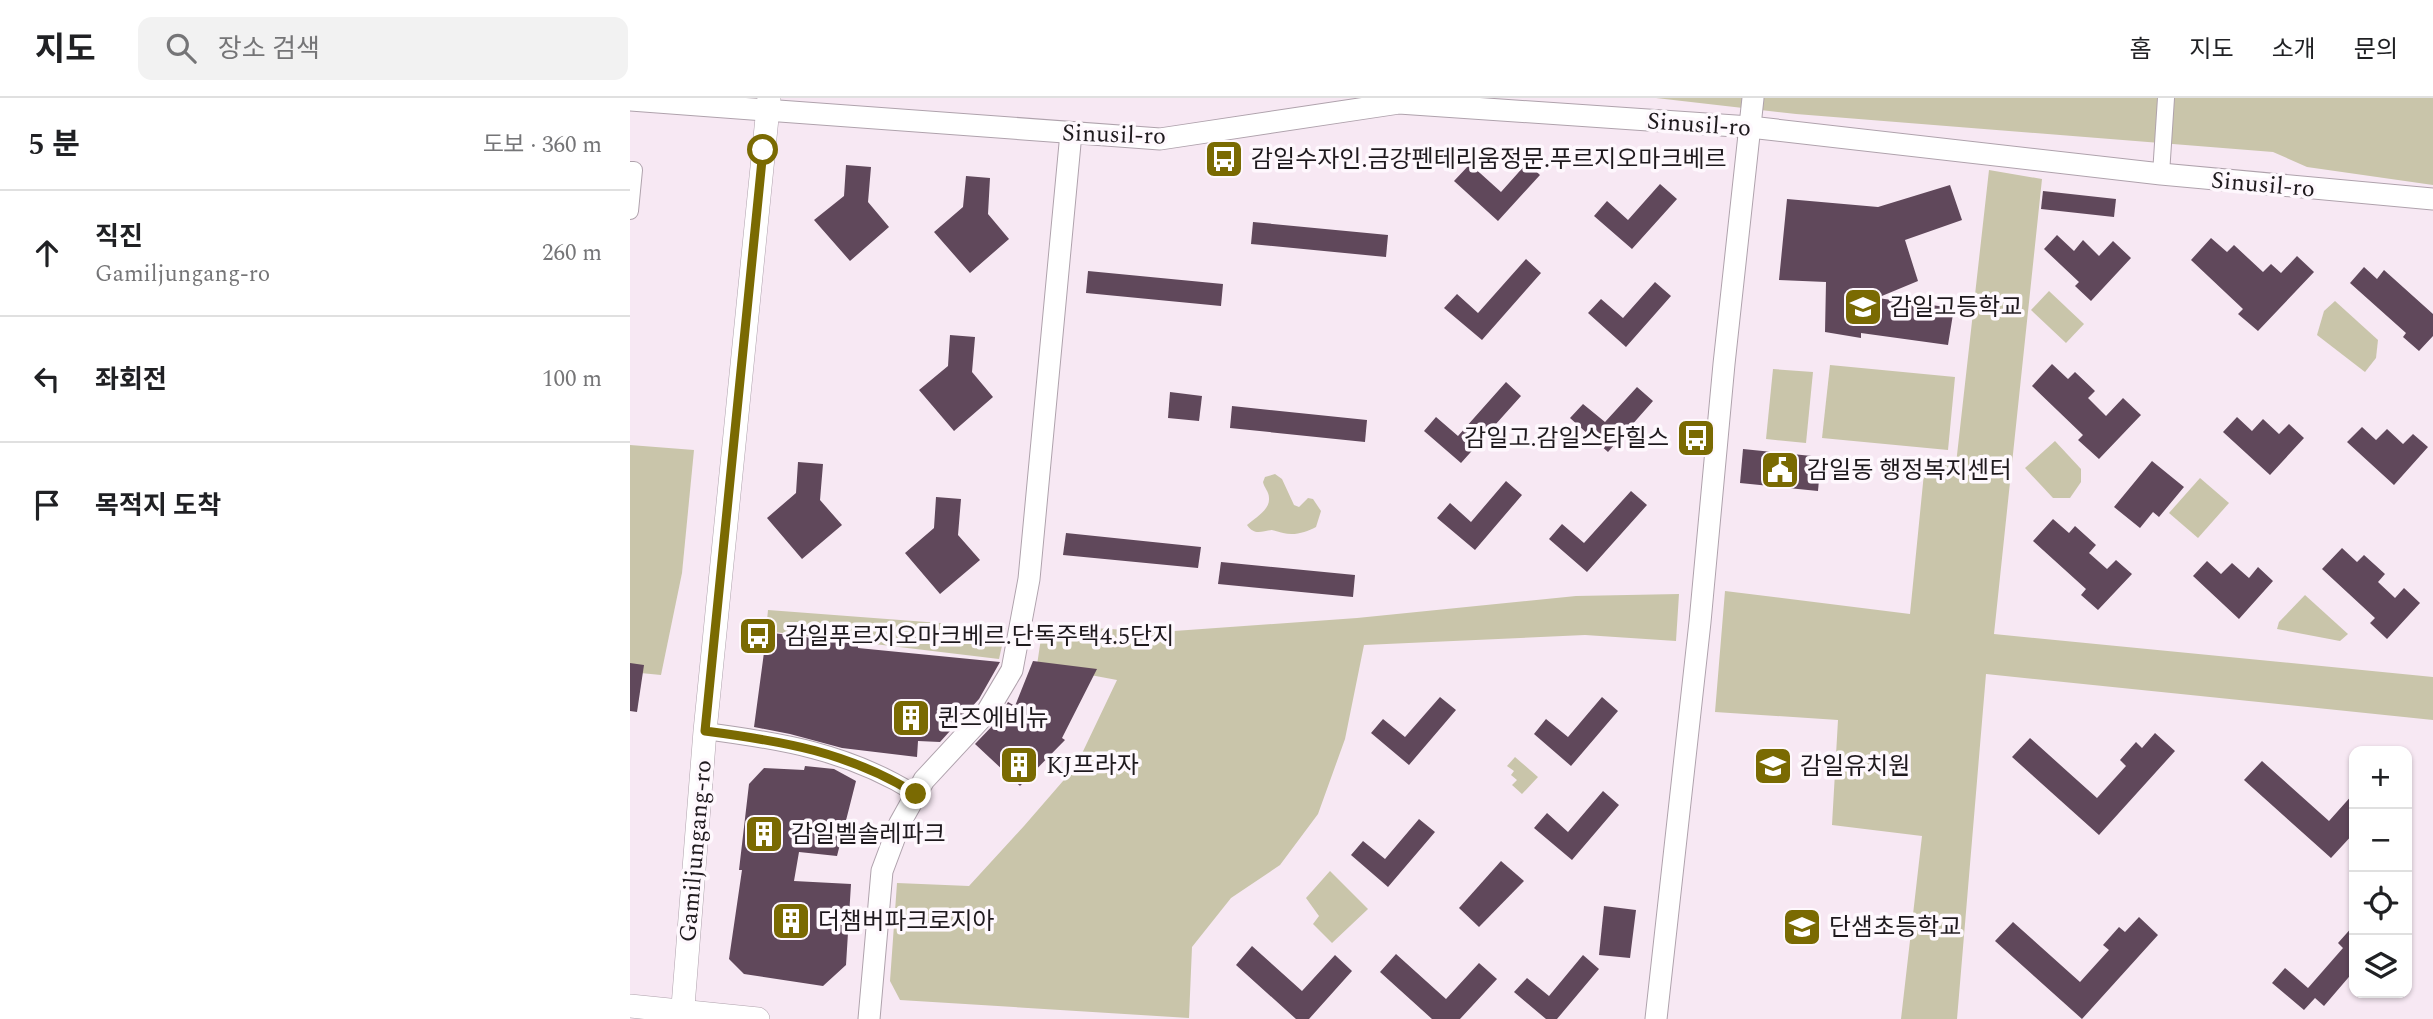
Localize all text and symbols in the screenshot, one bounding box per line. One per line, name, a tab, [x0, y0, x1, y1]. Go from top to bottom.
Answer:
search box	[138, 17, 628, 80]
text: 지도	[35, 25, 96, 75]
icon: search	[162, 29, 200, 67]
text: 장소 검색	[218, 29, 320, 69]
text: 홈	[2129, 32, 2151, 68]
text: 지도	[2189, 32, 2234, 68]
text: 소개	[2272, 32, 2316, 68]
text: 문의	[2354, 32, 2398, 68]
street label: Sinusil-ro	[1646, 103, 1752, 147]
street label: Sinusil-ro	[1061, 115, 1167, 155]
text: 5 분	[28, 122, 80, 168]
text: 도보 · 360 m	[482, 128, 602, 163]
route start	[747, 134, 778, 165]
bus stop icon: 감일수자인.금강펜테리움정문.푸르지오마크베르	[1203, 138, 1245, 180]
place label: 감일수자인.금강펜테리움정문.푸르지오마크베르	[1251, 142, 1727, 178]
street label: Sinusil-ro	[2209, 163, 2316, 207]
text: 직진	[95, 217, 143, 257]
icon: ahead	[28, 234, 66, 272]
text: 260 m	[542, 236, 602, 271]
text: Gamiljungang-ro	[95, 257, 270, 292]
school or university icon: 감일고등학교	[1842, 286, 1884, 328]
place label: 감일고등학교	[1890, 290, 2022, 326]
icon: left	[28, 360, 66, 398]
text: 좌회전	[95, 360, 167, 400]
text: 100 m	[542, 362, 602, 397]
bus stop icon: 감일고.감일스타힐스	[1675, 417, 1717, 459]
place label: 감일고.감일스타힐스	[1464, 421, 1669, 457]
public building icon: 감일동 행정복지센터	[1759, 449, 1801, 491]
place label: 감일동 행정복지센터	[1807, 453, 2012, 489]
icon: arrive	[28, 486, 66, 524]
text: 목적지 도착	[95, 486, 221, 526]
bus stop icon: 감일푸르지오마크베르.단독주택4.5단지	[737, 615, 779, 657]
place label: 감일푸르지오마크베르.단독주택4.5단지	[785, 619, 1174, 655]
building icon: 퀸즈에비뉴	[890, 697, 932, 739]
place label: 퀸즈에비뉴	[938, 701, 1048, 737]
building icon: KJ프라자	[998, 744, 1040, 786]
school or university icon: 감일유치원	[1752, 745, 1794, 787]
map controls	[2349, 746, 2412, 998]
button: +	[2349, 746, 2412, 809]
place label: KJ프라자	[1046, 748, 1139, 784]
place label: 감일유치원	[1800, 749, 1910, 785]
street label: Gamiljungang-ro	[670, 758, 722, 944]
route end	[900, 778, 931, 809]
button: −	[2349, 809, 2412, 872]
building icon: 감일벨솔레파크	[743, 813, 785, 855]
place label: 감일벨솔레파크	[791, 817, 946, 853]
button: locate	[2349, 872, 2412, 935]
building icon: 더챔버파크로지아	[770, 900, 812, 942]
place label: 더챔버파크로지아	[818, 904, 995, 940]
school or university icon: 단샘초등학교	[1781, 906, 1823, 948]
place label: 단샘초등학교	[1829, 910, 1961, 946]
button: layers	[2349, 935, 2412, 998]

